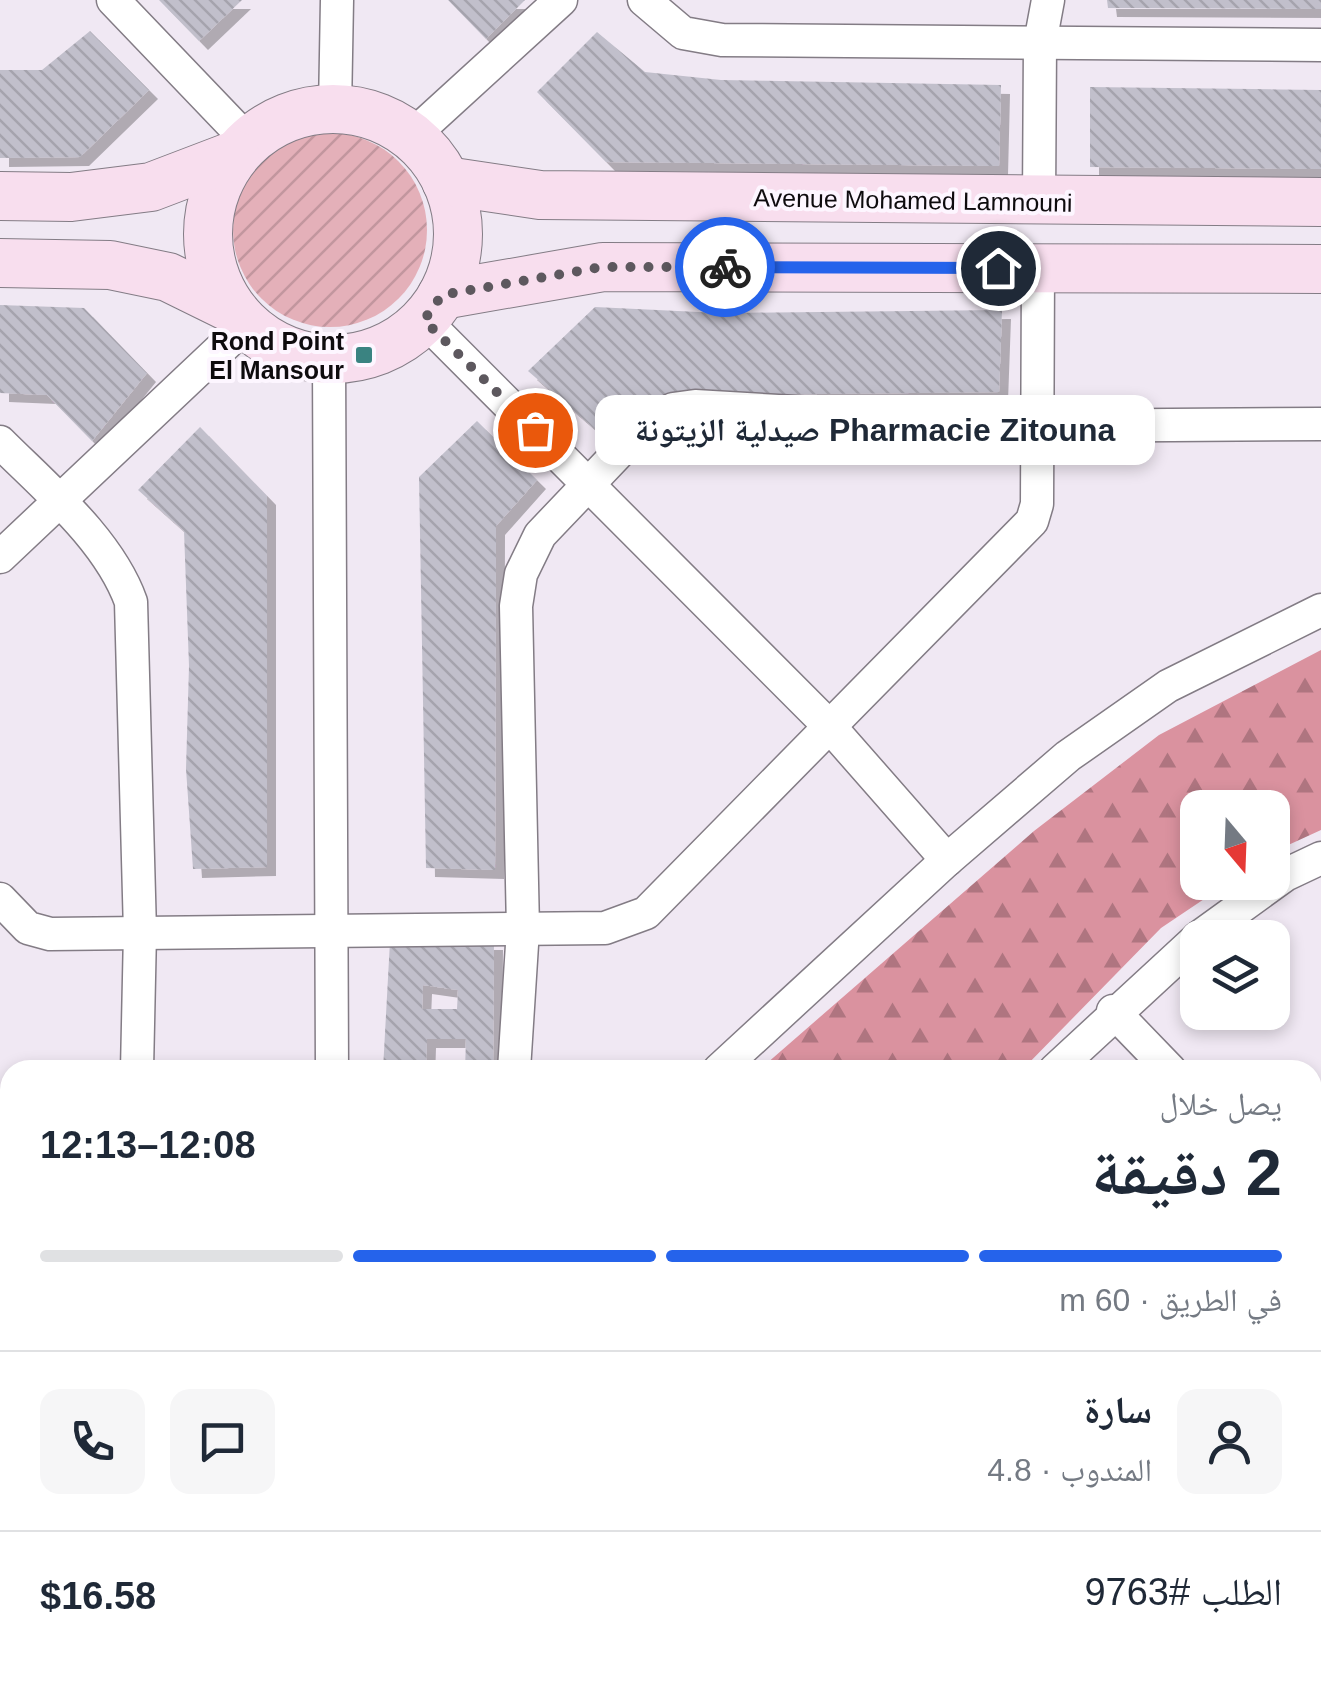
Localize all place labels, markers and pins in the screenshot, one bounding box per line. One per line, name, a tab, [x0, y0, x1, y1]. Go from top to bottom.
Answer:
pin	[956, 226, 1041, 311]
place label: Rond Point El Mansour	[209, 327, 345, 384]
marker: Rond Point El Mansour	[353, 344, 375, 366]
pin	[493, 388, 578, 473]
callout: Pharmacie Zitouna صيدلية الزيتونة	[595, 395, 1155, 465]

